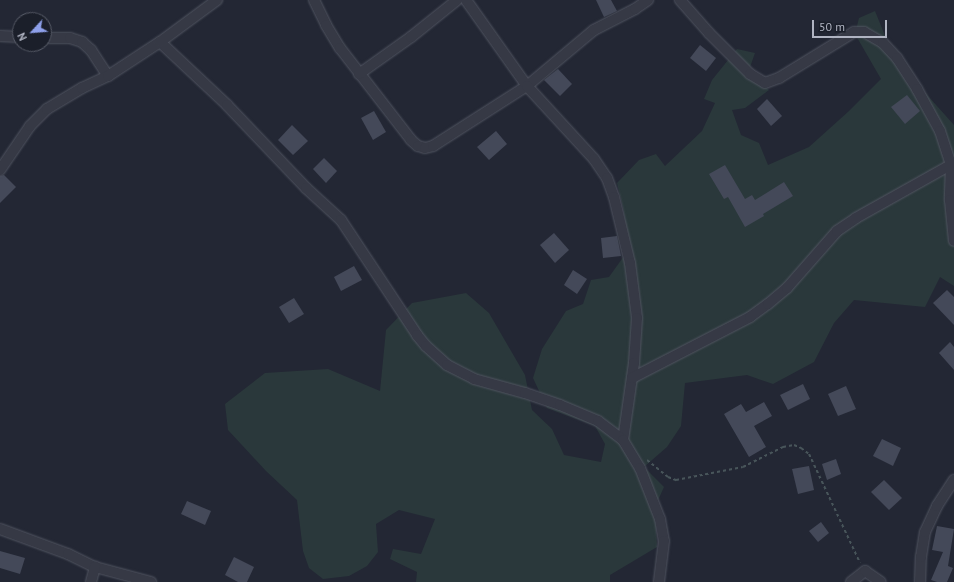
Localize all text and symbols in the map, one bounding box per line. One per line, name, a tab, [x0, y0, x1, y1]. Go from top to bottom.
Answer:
north arrow	[12, 12, 52, 52]
scale bar	[814, 12, 889, 38]
text: 50 m	[819, 19, 845, 34]
text: N	[14, 31, 30, 43]

